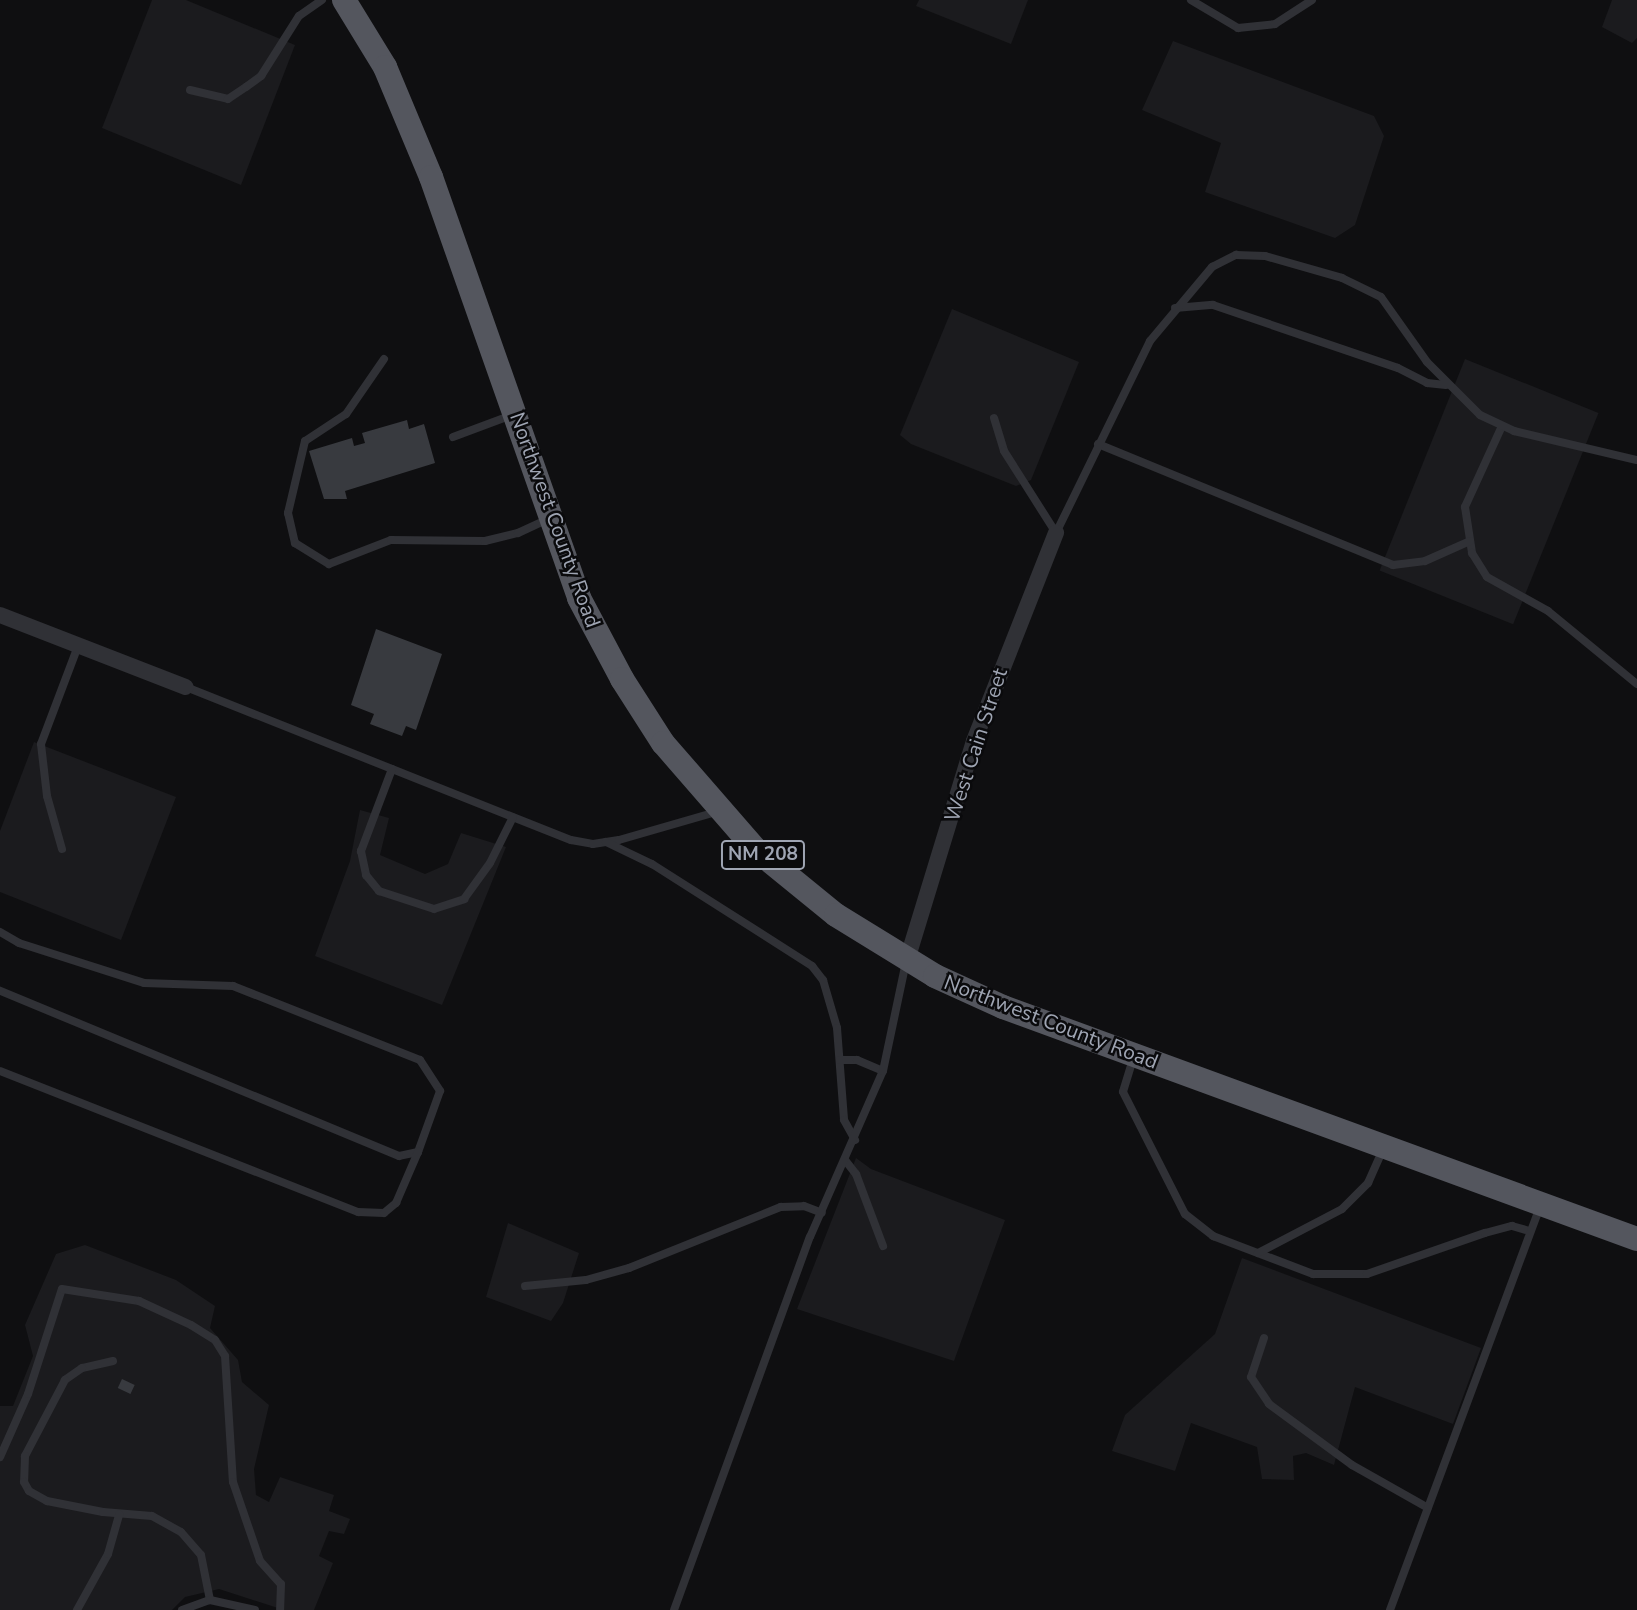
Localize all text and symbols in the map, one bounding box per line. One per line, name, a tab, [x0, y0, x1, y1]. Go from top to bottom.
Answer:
street label: Northwest County Road	[504, 409, 606, 631]
street label: West Cain Street	[939, 665, 1013, 825]
road number: NM 208	[719, 840, 807, 870]
street label: Northwest County Road	[940, 970, 1162, 1074]

